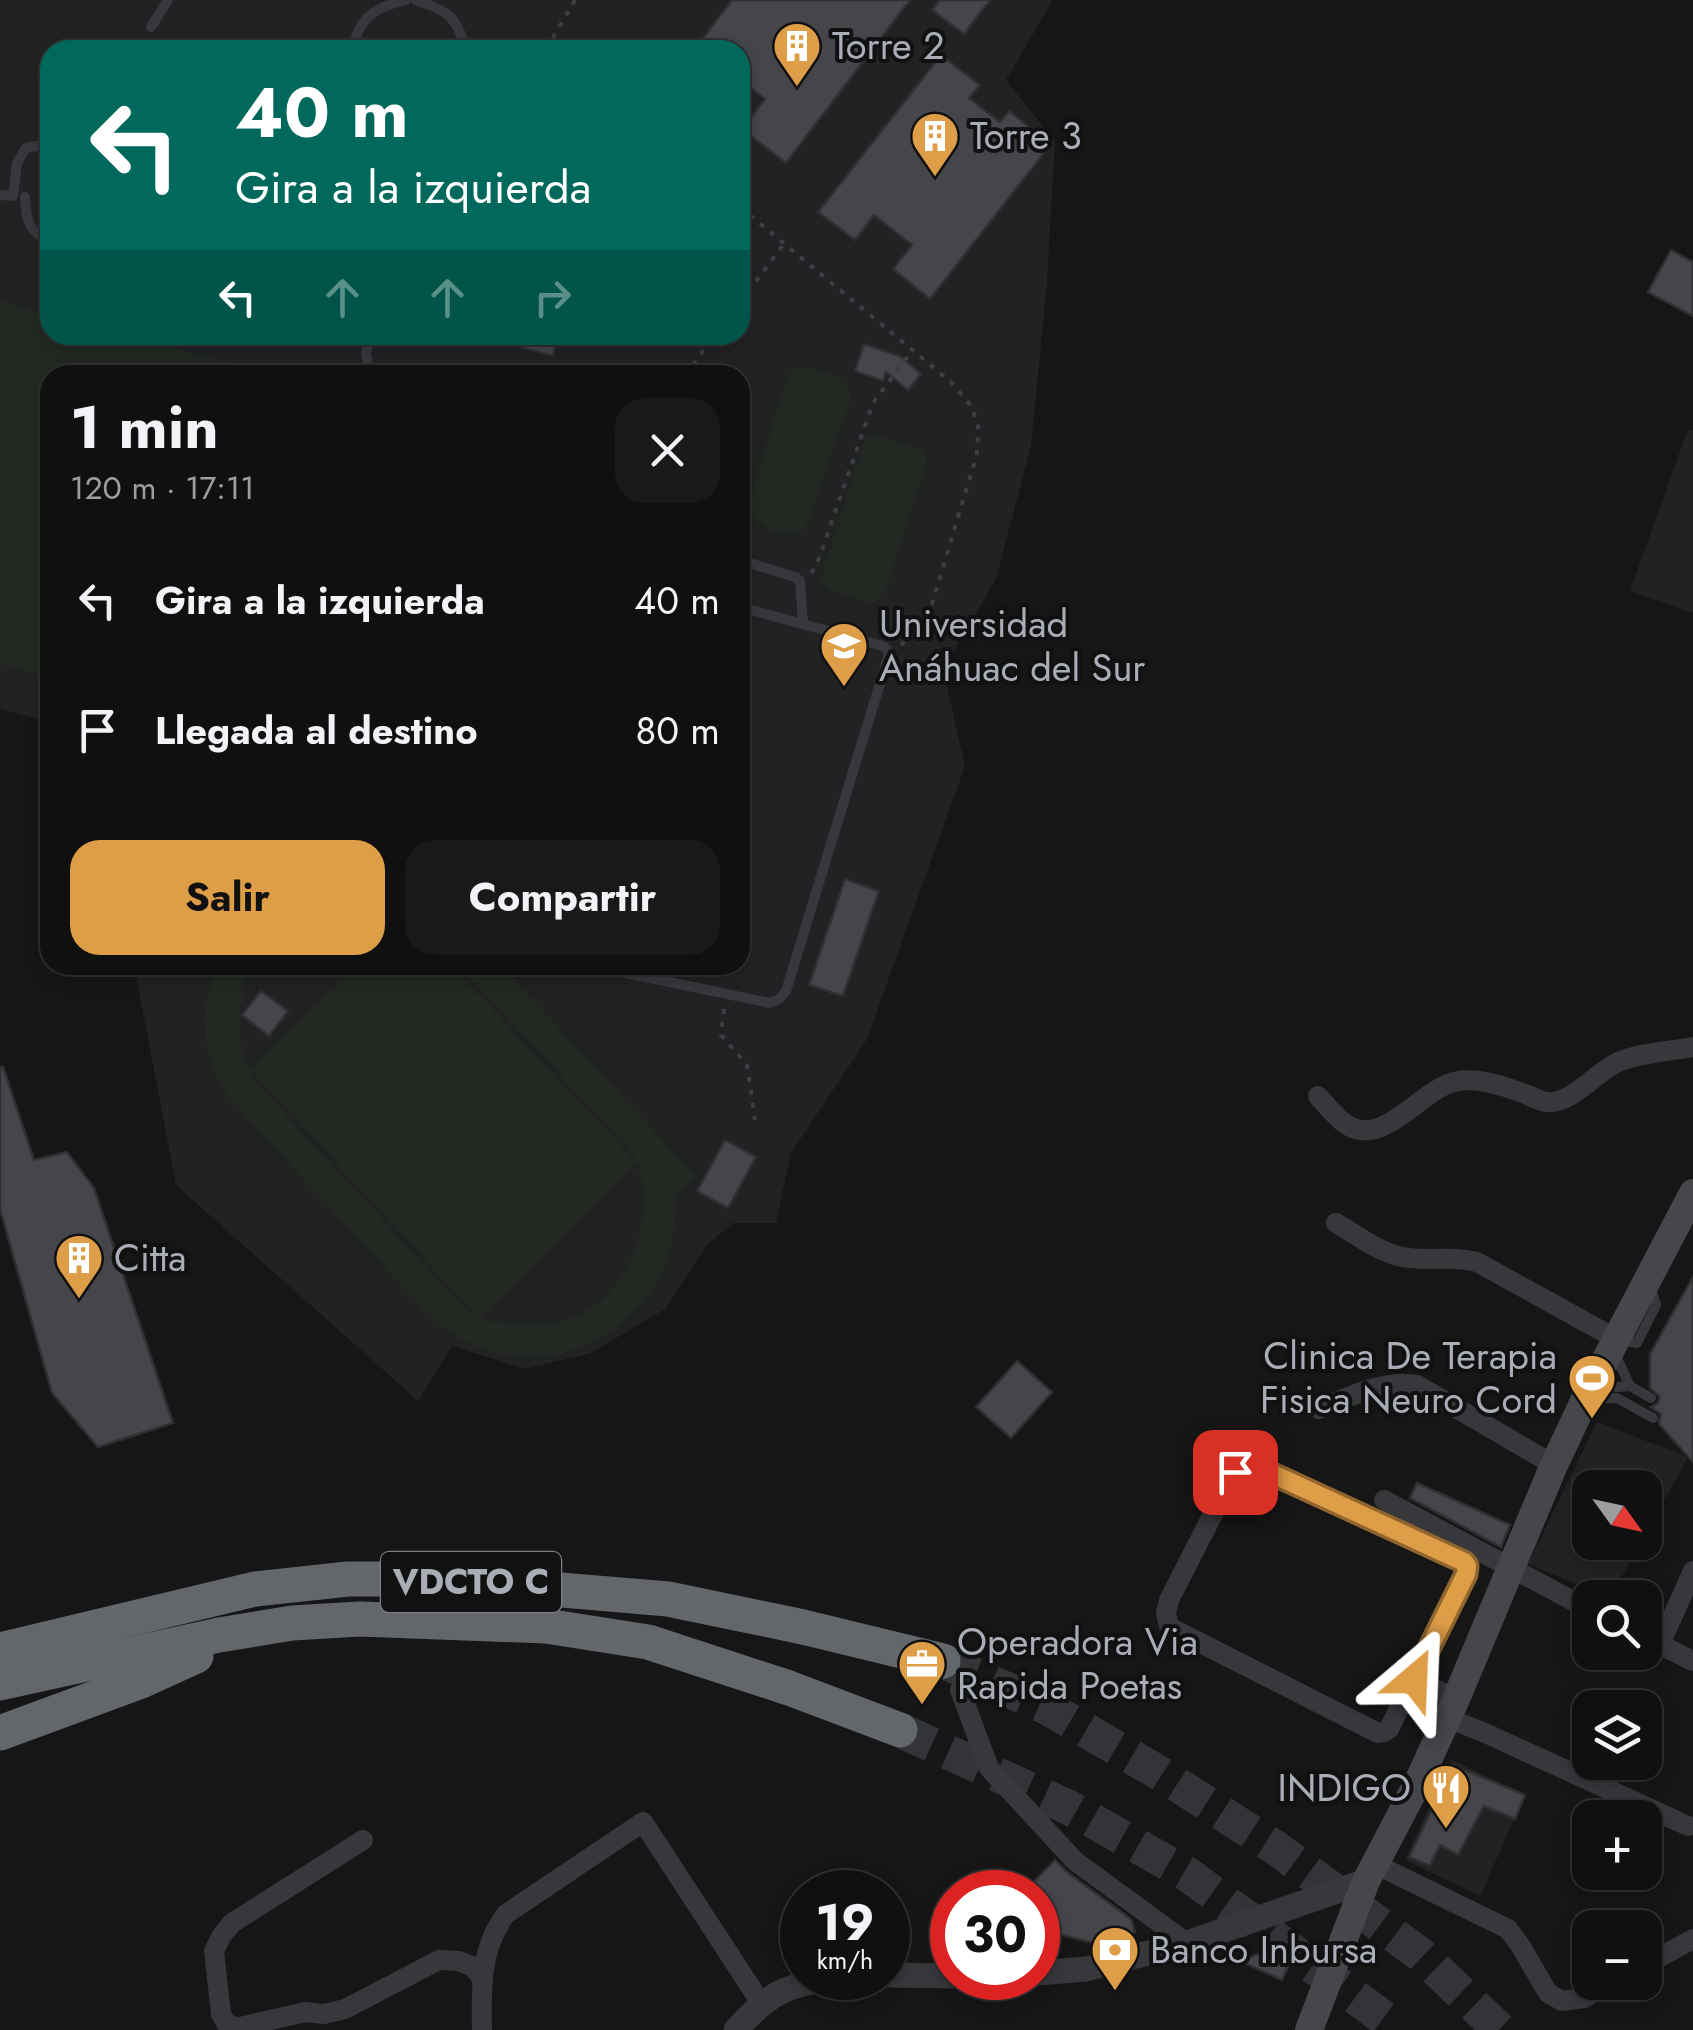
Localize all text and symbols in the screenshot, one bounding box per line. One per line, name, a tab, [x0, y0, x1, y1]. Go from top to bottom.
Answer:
place label: Torre 2	[832, 18, 945, 73]
building icon: Torre 2	[771, 20, 823, 88]
text: 40 m	[235, 62, 409, 163]
icon: left	[70, 80, 200, 210]
place label: Torre 3	[970, 108, 1082, 163]
building icon: Torre 3	[909, 110, 961, 178]
text: Gira a la izquierda	[235, 155, 591, 220]
icon: left	[210, 270, 265, 325]
icon: ahead	[315, 270, 370, 325]
icon: ahead	[420, 270, 475, 325]
icon: right	[525, 270, 580, 325]
text: 1 min	[70, 384, 219, 471]
button: close	[615, 398, 720, 503]
text: 120 m · 17:11	[70, 465, 255, 511]
icon: left	[70, 573, 125, 628]
text: Gira a la izquierda	[155, 573, 485, 628]
text: 40 m	[634, 573, 720, 628]
place label: Universidad Anáhuac del Sur	[879, 596, 1145, 695]
school or university icon: Universidad Anáhuac del Sur	[818, 620, 870, 688]
icon: arrive	[70, 703, 125, 758]
text: Llegada al destino	[155, 703, 478, 758]
text: 80 m	[635, 703, 720, 758]
button: Salir	[70, 840, 385, 955]
button: Compartir	[405, 840, 720, 955]
place label: Citta	[114, 1230, 186, 1285]
building icon: Citta	[53, 1232, 105, 1300]
place label: Clinica De Terapia Fisica Neuro Cord	[1260, 1328, 1557, 1427]
sports icon: Clinica De Terapia Fisica Neuro Cord	[1566, 1352, 1618, 1420]
pin	[1193, 1430, 1278, 1515]
icon: arrive	[1208, 1445, 1263, 1500]
north arrow	[1572, 1470, 1662, 1560]
map controls	[1572, 1470, 1662, 2000]
road number: VDCTO C	[381, 1552, 561, 1612]
button: search	[1572, 1580, 1662, 1670]
place label: Operadora Via Rapida Poetas	[957, 1614, 1198, 1713]
position arrow	[1362, 1627, 1466, 1731]
office icon: Operadora Via Rapida Poetas	[896, 1638, 948, 1706]
button: layers	[1572, 1690, 1662, 1780]
place label: INDIGO	[1278, 1760, 1411, 1815]
restaurant icon: INDIGO	[1420, 1762, 1472, 1830]
button: +	[1572, 1800, 1662, 1890]
speed limit sign: 30	[930, 1870, 1060, 2000]
text: 19	[816, 1886, 874, 1959]
button: −	[1572, 1910, 1662, 2000]
place label: Banco Inbursa	[1150, 1922, 1377, 1977]
bank icon: Banco Inbursa	[1089, 1924, 1141, 1992]
text: km/h	[817, 1942, 873, 1978]

